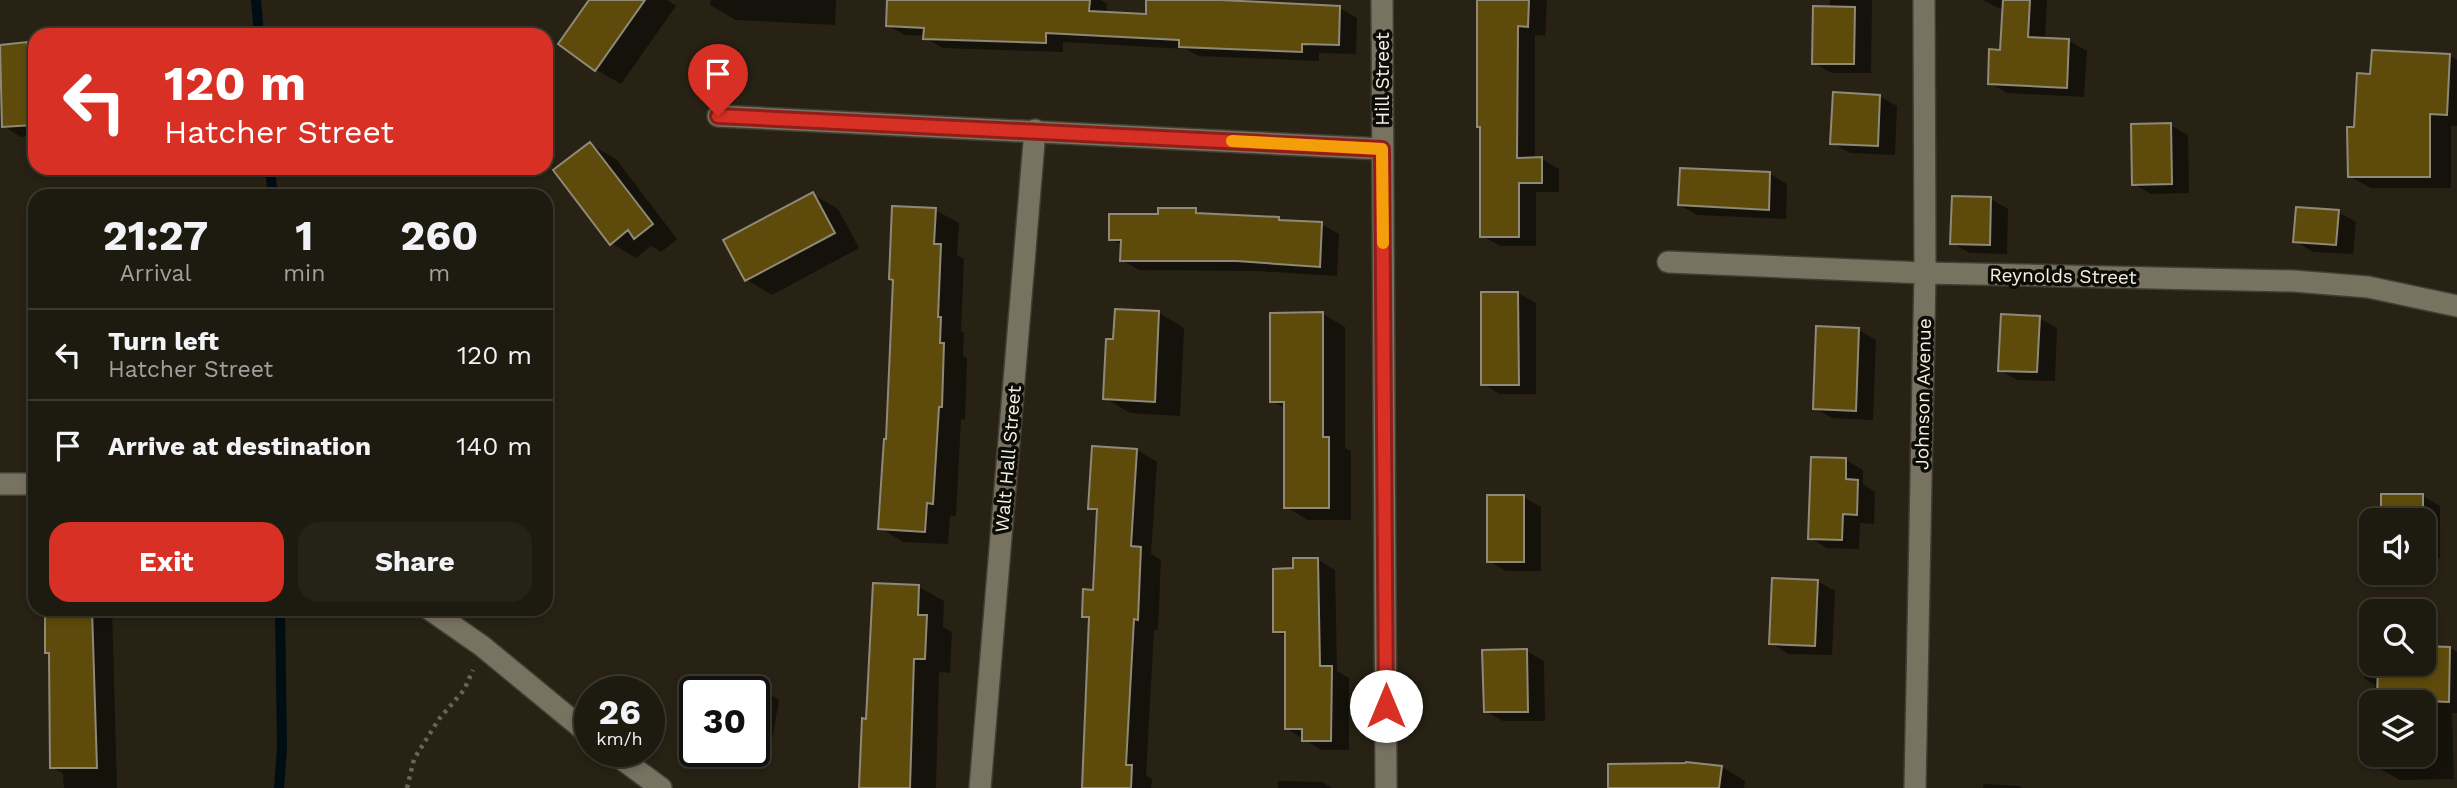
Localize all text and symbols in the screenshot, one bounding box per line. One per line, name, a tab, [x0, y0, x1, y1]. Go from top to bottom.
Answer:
street label: Hill Street	[1371, 32, 1394, 126]
pin	[688, 44, 748, 116]
text: 120 m	[164, 54, 306, 112]
icon: arrive	[699, 55, 737, 93]
icon: left	[49, 56, 140, 147]
text: Hatcher Street	[164, 113, 394, 151]
text: 21:27	[103, 211, 208, 260]
text: 1	[295, 211, 313, 260]
text: 260	[400, 211, 478, 260]
text: Arrival	[120, 260, 191, 287]
text: min	[283, 260, 325, 287]
text: m	[428, 260, 450, 287]
street label: Reynolds Street	[1989, 263, 2137, 289]
street label: Johnson Avenue	[1910, 318, 1936, 470]
text: Turn left	[108, 326, 219, 356]
icon: left	[49, 336, 87, 374]
text: 120 m	[457, 340, 532, 370]
text: Hatcher Street	[108, 356, 273, 383]
street label: Walt Hall Street	[990, 385, 1026, 533]
icon: arrive	[49, 427, 87, 465]
text: Arrive at destination	[108, 431, 371, 461]
text: 140 m	[456, 431, 532, 461]
map controls	[2359, 508, 2436, 767]
button: sound	[2359, 508, 2436, 585]
button: Exit	[49, 522, 284, 602]
button: Share	[298, 522, 532, 602]
button: search	[2359, 599, 2436, 676]
position arrow	[1349, 669, 1423, 743]
speed limit sign: 30	[679, 676, 770, 767]
button: layers	[2359, 690, 2436, 767]
text: 26	[598, 691, 641, 733]
text: km/h	[596, 728, 643, 749]

